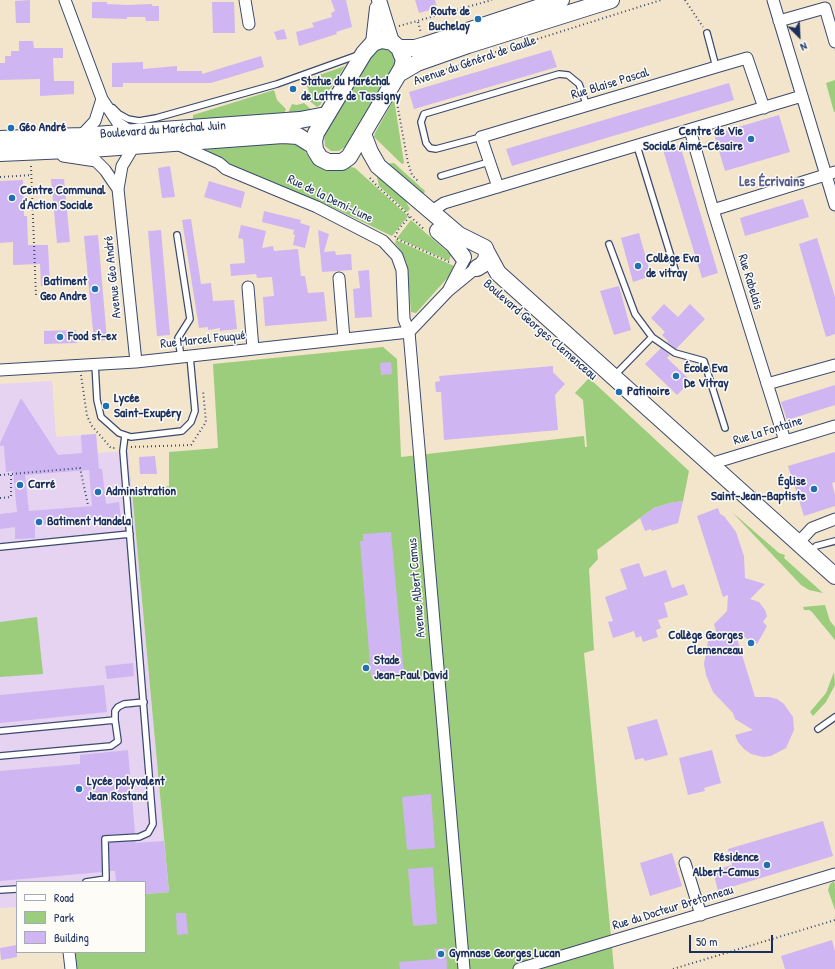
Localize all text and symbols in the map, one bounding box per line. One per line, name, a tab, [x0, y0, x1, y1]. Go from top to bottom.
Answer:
place label: Route de Buchelay	[428, 4, 470, 35]
marker: Route de Buchelay	[473, 14, 483, 24]
north arrow	[779, 16, 819, 56]
street label: Avenue du Général de Gaulle	[412, 33, 538, 89]
text: N	[798, 39, 809, 55]
street label: Rue Blaise Pascal	[569, 65, 651, 103]
place label: Statue du Maréchal de Lattre de Tassigny	[301, 74, 401, 105]
marker: Statue du Maréchal de Lattre de Tassigny	[288, 84, 298, 94]
street label: Boulevard du Maréchal Juin	[100, 118, 226, 142]
place label: Géo André	[19, 120, 66, 136]
marker: Géo André	[6, 123, 16, 133]
place label: Centre de Vie Sociale Aimé-Césaire	[643, 124, 743, 155]
marker: Centre de Vie Sociale Aimé-Césaire	[746, 134, 756, 144]
street label: Rue de la Demi-Lune	[285, 171, 375, 227]
district label: Les Écrivains	[739, 174, 805, 190]
place label: Centre Communal d'Action Sociale	[20, 183, 105, 214]
marker: Centre Communal d'Action Sociale	[7, 193, 17, 203]
street label: Avenue Géo André	[101, 235, 125, 319]
place label: Collège Eva de vitray	[646, 251, 699, 282]
street label: Rue Rabelais	[734, 252, 766, 312]
marker: Collège Eva de vitray	[633, 261, 643, 271]
place label: Batiment Geo Andre	[40, 274, 87, 305]
street label: Boulevard Georges Clemenceau	[480, 276, 600, 384]
marker: Batiment Geo Andre	[90, 284, 100, 294]
street label: Rue Marcel Fouqué	[160, 328, 246, 352]
place label: Food st-ex	[68, 329, 117, 345]
marker: Food st-ex	[55, 332, 65, 342]
place label: École Eva De Vitray	[684, 361, 729, 392]
marker: École Eva De Vitray	[671, 371, 681, 381]
place label: Patinoire	[627, 384, 670, 400]
marker: Patinoire	[614, 387, 624, 397]
place label: Lycée Saint-Exupéry	[114, 391, 182, 422]
marker: Lycée Saint-Exupéry	[101, 401, 111, 411]
street label: Rue La Fontaine	[731, 413, 805, 449]
place label: Église Saint-Jean-Baptiste	[711, 474, 806, 505]
place label: Carré	[28, 477, 55, 493]
marker: Carré	[15, 480, 25, 490]
place label: Administration	[106, 484, 176, 500]
marker: Église Saint-Jean-Baptiste	[809, 484, 819, 494]
marker: Administration	[93, 487, 103, 497]
place label: Batiment Mandela	[47, 514, 131, 530]
marker: Batiment Mandela	[34, 517, 44, 527]
street label: Avenue Albert Camus	[405, 537, 429, 639]
place label: Collège Georges Clemenceau	[668, 628, 743, 659]
marker: Collège Georges Clemenceau	[746, 638, 756, 648]
place label: Stade Jean-Paul David	[374, 653, 448, 684]
marker: Stade Jean-Paul David	[361, 663, 371, 673]
place label: Lycée polyvalent Jean Rostand	[87, 774, 165, 805]
marker: Lycée polyvalent Jean Rostand	[74, 784, 84, 794]
place label: Résidence Albert-Camus	[693, 850, 759, 881]
marker: Résidence Albert-Camus	[762, 860, 772, 870]
legend	[16, 881, 146, 953]
street label: Rue du Docteur Bretonneau	[611, 882, 735, 934]
text: Road	[54, 889, 74, 906]
text: Park	[54, 909, 74, 926]
scale bar	[691, 927, 775, 953]
text: Building	[54, 929, 89, 946]
text: 50 m	[696, 933, 717, 950]
place label: Gymnase Georges Lucan	[449, 946, 560, 962]
marker: Gymnase Georges Lucan	[436, 949, 446, 959]

